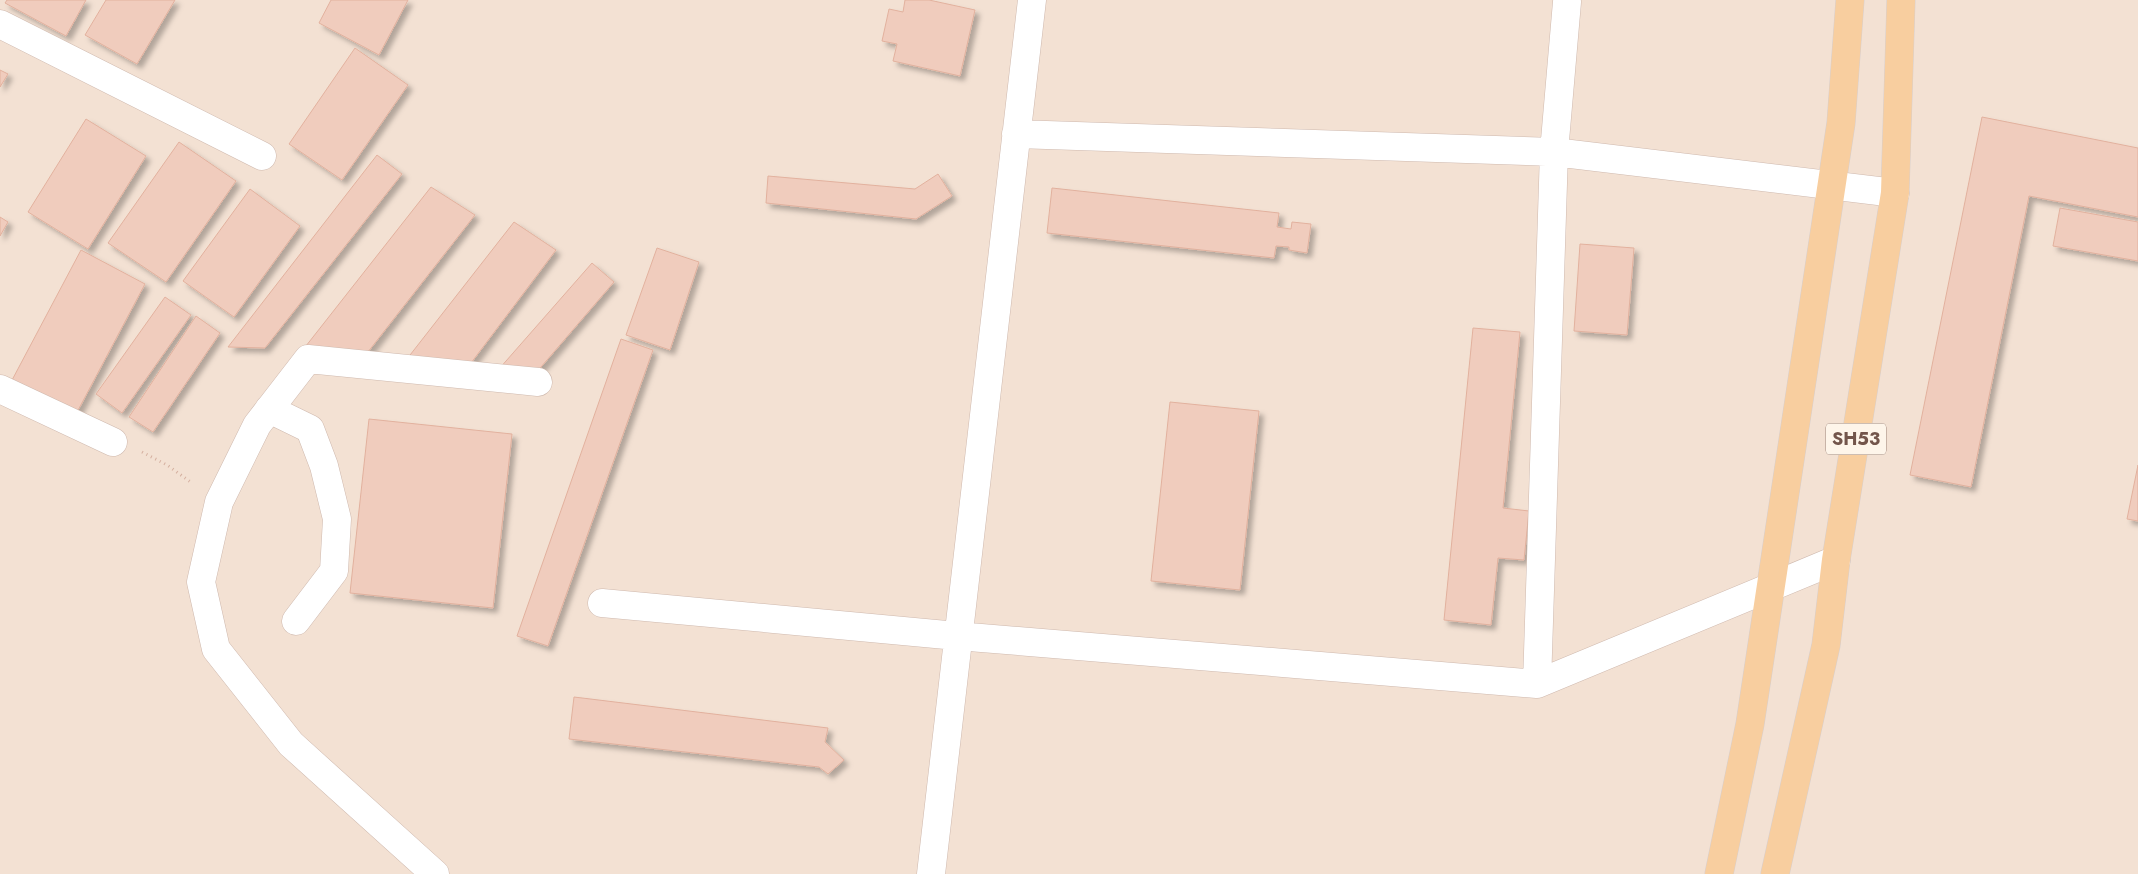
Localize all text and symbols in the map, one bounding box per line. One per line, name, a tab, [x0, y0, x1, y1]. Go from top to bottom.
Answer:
road number: SH53	[1826, 424, 1886, 454]

